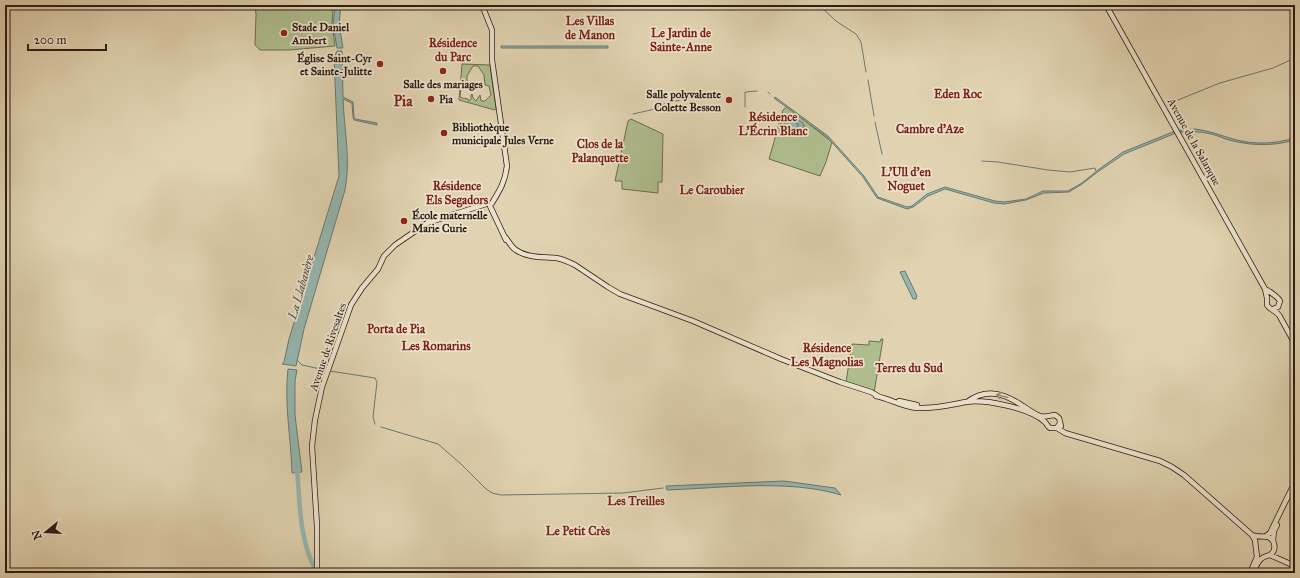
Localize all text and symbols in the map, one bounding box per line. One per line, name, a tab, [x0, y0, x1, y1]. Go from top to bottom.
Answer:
district label: Les Villas de Manon	[565, 14, 616, 42]
place label: Stade Daniel Ambert	[291, 21, 350, 47]
scale bar	[28, 26, 106, 52]
district label: Le Jardin de Sainte-Anne	[650, 26, 712, 54]
marker: Stade Daniel Ambert	[279, 28, 289, 38]
text: 200 m	[34, 33, 67, 47]
district label: Résidence du Parc	[429, 36, 477, 64]
place label: Église Saint-Cyr et Sainte-Julitte	[297, 51, 373, 79]
marker: Église Saint-Cyr et Sainte-Julitte	[375, 59, 385, 69]
marker: Salle des mariages	[438, 66, 448, 76]
place label: Salle des mariages	[403, 78, 483, 91]
district label: Eden Roc	[934, 87, 982, 101]
place label: Salle polyvalente Colette Besson	[646, 88, 721, 114]
district label: Pia	[393, 92, 413, 110]
place label: Pia	[439, 93, 453, 106]
marker: Pia	[426, 94, 436, 104]
marker: Salle polyvalente Colette Besson	[724, 95, 734, 105]
street label: Avenue de la Salanque	[1163, 95, 1224, 189]
district label: Résidence L'Écrin Blanc	[738, 110, 808, 138]
place label: Bibliothèque municipale Jules Verne	[451, 121, 554, 148]
district label: Cambre d'Aze	[896, 122, 964, 136]
marker: Bibliothèque municipale Jules Verne	[439, 128, 449, 138]
district label: Clos de la Palanquette	[571, 137, 629, 166]
district label: L'Ull d'en Noguet	[881, 165, 931, 194]
district label: Résidence Els Segadors	[426, 179, 489, 208]
district label: Le Caroubier	[679, 183, 745, 197]
place label: École maternelle Marie Curie	[412, 208, 488, 235]
marker: École maternelle Marie Curie	[399, 216, 409, 226]
water label: La Llabanère	[285, 253, 317, 322]
street label: Avenue de Rivesaltes	[306, 301, 349, 394]
district label: Porta de Pia	[367, 322, 426, 336]
district label: Les Romarins	[401, 339, 471, 353]
district label: Résidence Les Magnolias	[791, 341, 864, 370]
district label: Terres du Sud	[874, 361, 944, 375]
one-way arrow	[996, 391, 1009, 399]
district label: Les Treilles	[607, 494, 665, 508]
north arrow	[26, 512, 66, 552]
district label: Le Petit Crès	[546, 524, 611, 538]
text: N	[29, 528, 45, 541]

